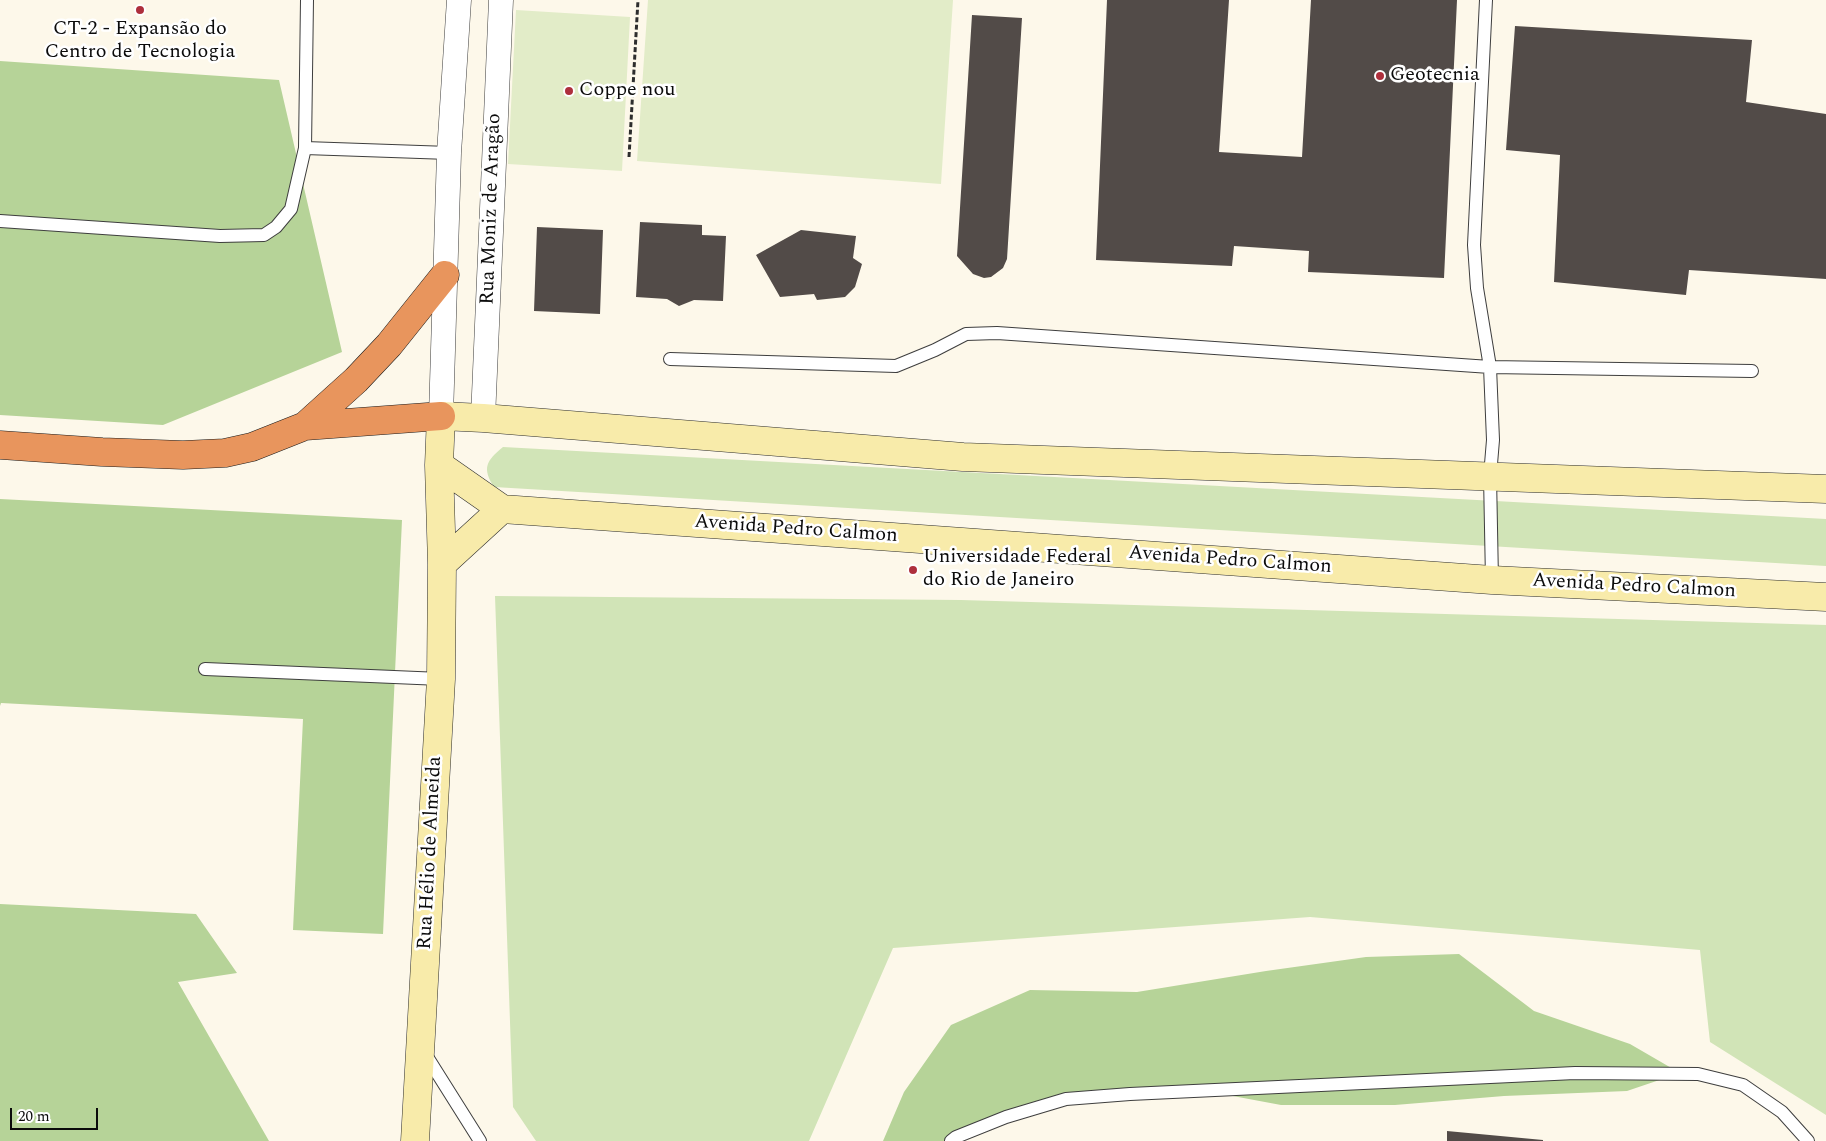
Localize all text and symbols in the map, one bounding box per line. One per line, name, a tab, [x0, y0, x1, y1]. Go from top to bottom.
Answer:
marker: CT-2 - Expansão do Centro de Tecnologia	[134, 4, 146, 16]
place label: CT-2 - Expansão do Centro de Tecnologia	[45, 18, 235, 65]
place label: Geotecnia	[1390, 64, 1480, 88]
marker: Geotecnia	[1374, 70, 1386, 82]
place label: Coppe nou	[579, 79, 675, 103]
marker: Coppe nou	[563, 85, 575, 97]
street label: Rua Moniz de Aragão	[477, 113, 507, 305]
street label: Avenida Pedro Calmon	[693, 511, 899, 549]
street label: Avenida Pedro Calmon	[1127, 542, 1333, 580]
place label: Universidade Federal do Rio de Janeiro	[923, 546, 1111, 593]
marker: Universidade Federal do Rio de Janeiro	[907, 564, 919, 576]
street label: Avenida Pedro Calmon	[1532, 570, 1736, 604]
street label: Rua Hélio de Almeida	[414, 756, 448, 950]
scale bar	[12, 1098, 100, 1130]
text: 20 m	[18, 1105, 50, 1128]

